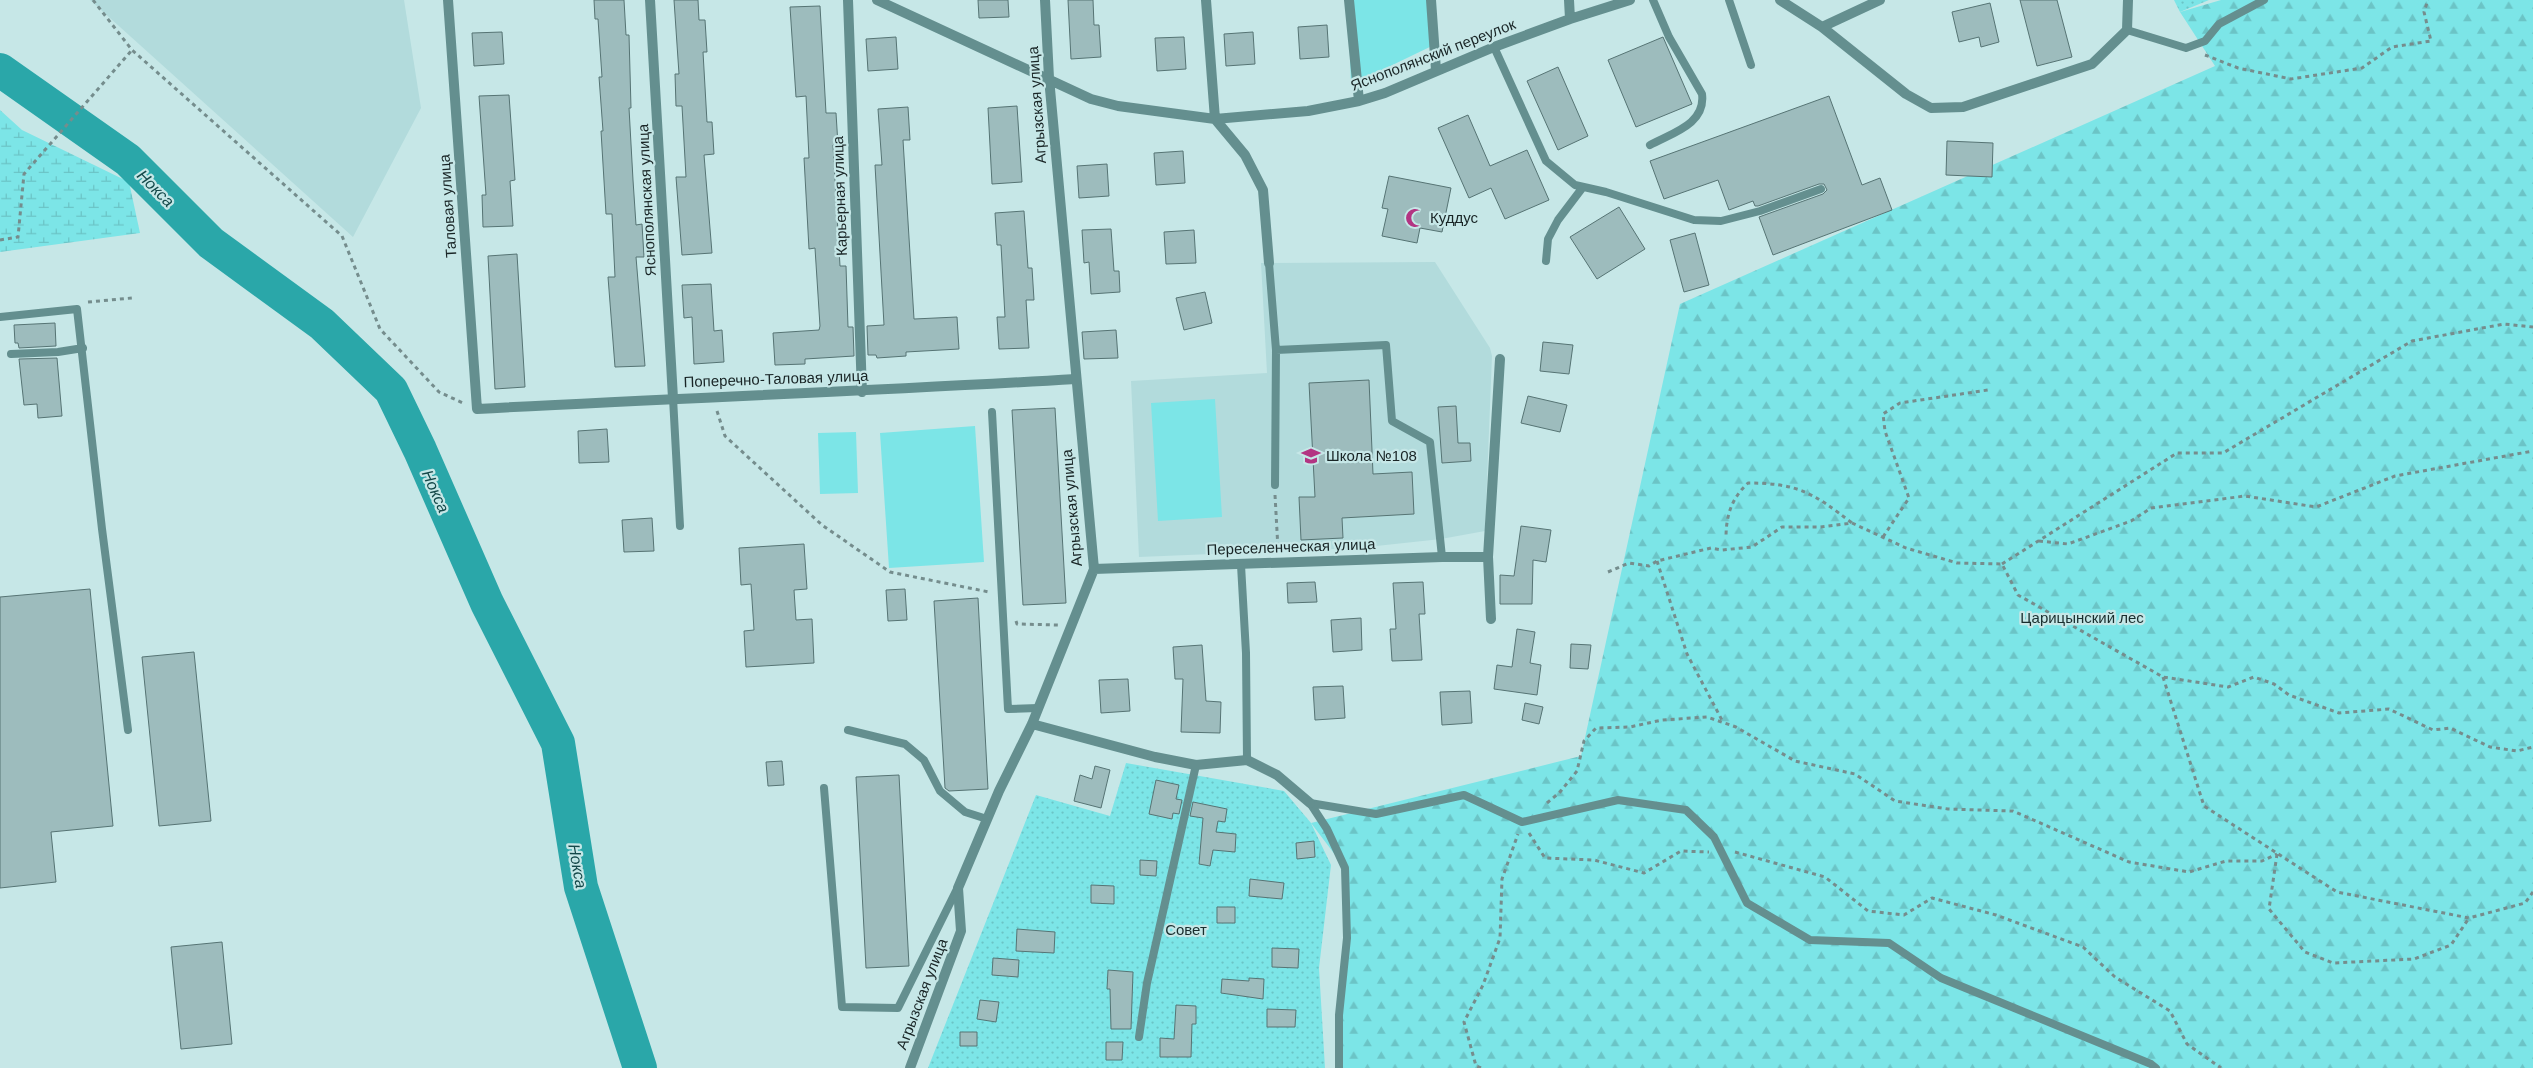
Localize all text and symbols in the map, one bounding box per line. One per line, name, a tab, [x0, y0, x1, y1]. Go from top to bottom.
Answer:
street label: Яснополянский переулок	[1348, 15, 1518, 94]
street label: Агрызская улица	[1024, 45, 1049, 164]
street label: Яснополянская улица	[634, 123, 659, 277]
street label: Карьерная улица	[829, 135, 850, 256]
street label: Таловая улица	[435, 153, 460, 258]
water label: Нокса	[134, 167, 178, 210]
mosque icon: Куддус	[1404, 207, 1426, 229]
place label: Куддус	[1430, 209, 1479, 226]
street label: Поперечно-Таловая улица	[683, 367, 869, 390]
school or university icon: Школа №108	[1300, 445, 1322, 467]
place label: Школа №108	[1326, 447, 1417, 464]
street label: Агрызская улица	[1058, 448, 1085, 567]
water label: Нокса	[419, 467, 452, 515]
street label: Переселенческая улица	[1206, 535, 1376, 558]
park label: Царицынский лес	[2020, 609, 2144, 626]
water label: Нокса	[565, 843, 590, 890]
park label: Совет	[1165, 921, 1207, 938]
street label: Агрызская улица	[893, 935, 951, 1052]

